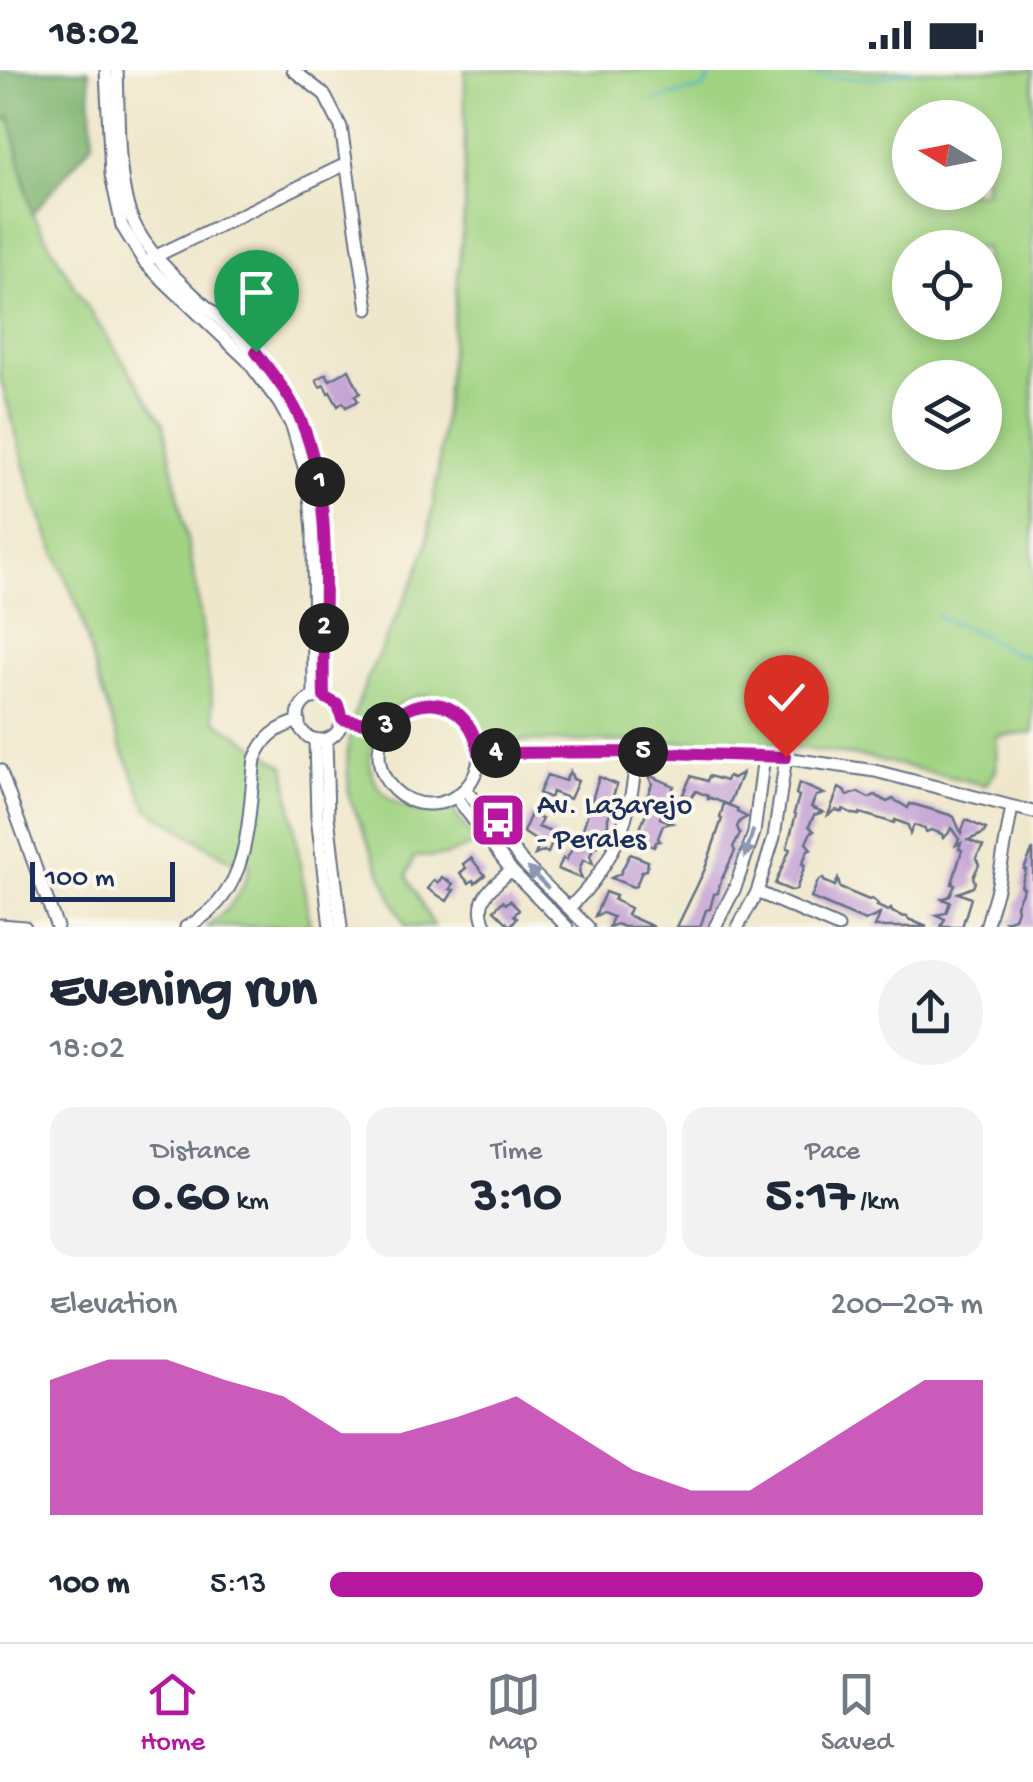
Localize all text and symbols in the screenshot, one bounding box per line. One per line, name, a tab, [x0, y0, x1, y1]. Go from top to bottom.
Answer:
text: 18:02	[50, 13, 138, 57]
north arrow	[892, 100, 1002, 210]
map controls	[892, 100, 1002, 470]
button: locate	[892, 230, 1002, 340]
pin	[214, 250, 299, 353]
icon: arrive	[229, 265, 284, 320]
button: layers	[892, 360, 1002, 470]
pin: 1	[295, 457, 345, 507]
text: 1	[314, 465, 326, 498]
pin: 2	[299, 603, 349, 653]
text: 2	[317, 611, 331, 644]
pin	[744, 655, 829, 758]
icon: check	[759, 670, 814, 725]
pin: 3	[361, 702, 411, 752]
text: 3	[379, 710, 393, 743]
pin: 5	[618, 727, 668, 777]
pin: 4	[471, 728, 521, 778]
text: 5	[636, 735, 650, 768]
text: 4	[489, 736, 503, 769]
bus stop icon: Av. Lazarejo - Perales	[468, 790, 528, 850]
place label: Av. Lazarejo - Perales	[537, 790, 692, 859]
one-way arrow	[741, 829, 756, 859]
scale bar	[30, 857, 175, 901]
text: 100 m	[45, 863, 115, 896]
one-way arrow	[527, 866, 550, 890]
button: share	[878, 960, 983, 1065]
text: Evening run	[50, 961, 317, 1025]
text: 18:02	[50, 1031, 124, 1069]
text: Distance	[151, 1136, 250, 1169]
text: Time	[491, 1136, 542, 1169]
text: Pace	[805, 1136, 860, 1169]
text: 0.60	[132, 1169, 230, 1228]
text: 3:10	[471, 1169, 562, 1228]
text: 5:17	[766, 1169, 854, 1228]
text: km	[230, 1186, 269, 1219]
text: /km	[854, 1186, 899, 1219]
text: Elevation	[50, 1287, 177, 1325]
text: 200–207 m	[831, 1287, 983, 1325]
text: 100 m	[50, 1566, 130, 1604]
text: 5:13	[210, 1566, 266, 1604]
tab: Home	[140, 1667, 205, 1760]
tab: Map	[486, 1667, 541, 1760]
tab: Saved	[821, 1667, 893, 1760]

